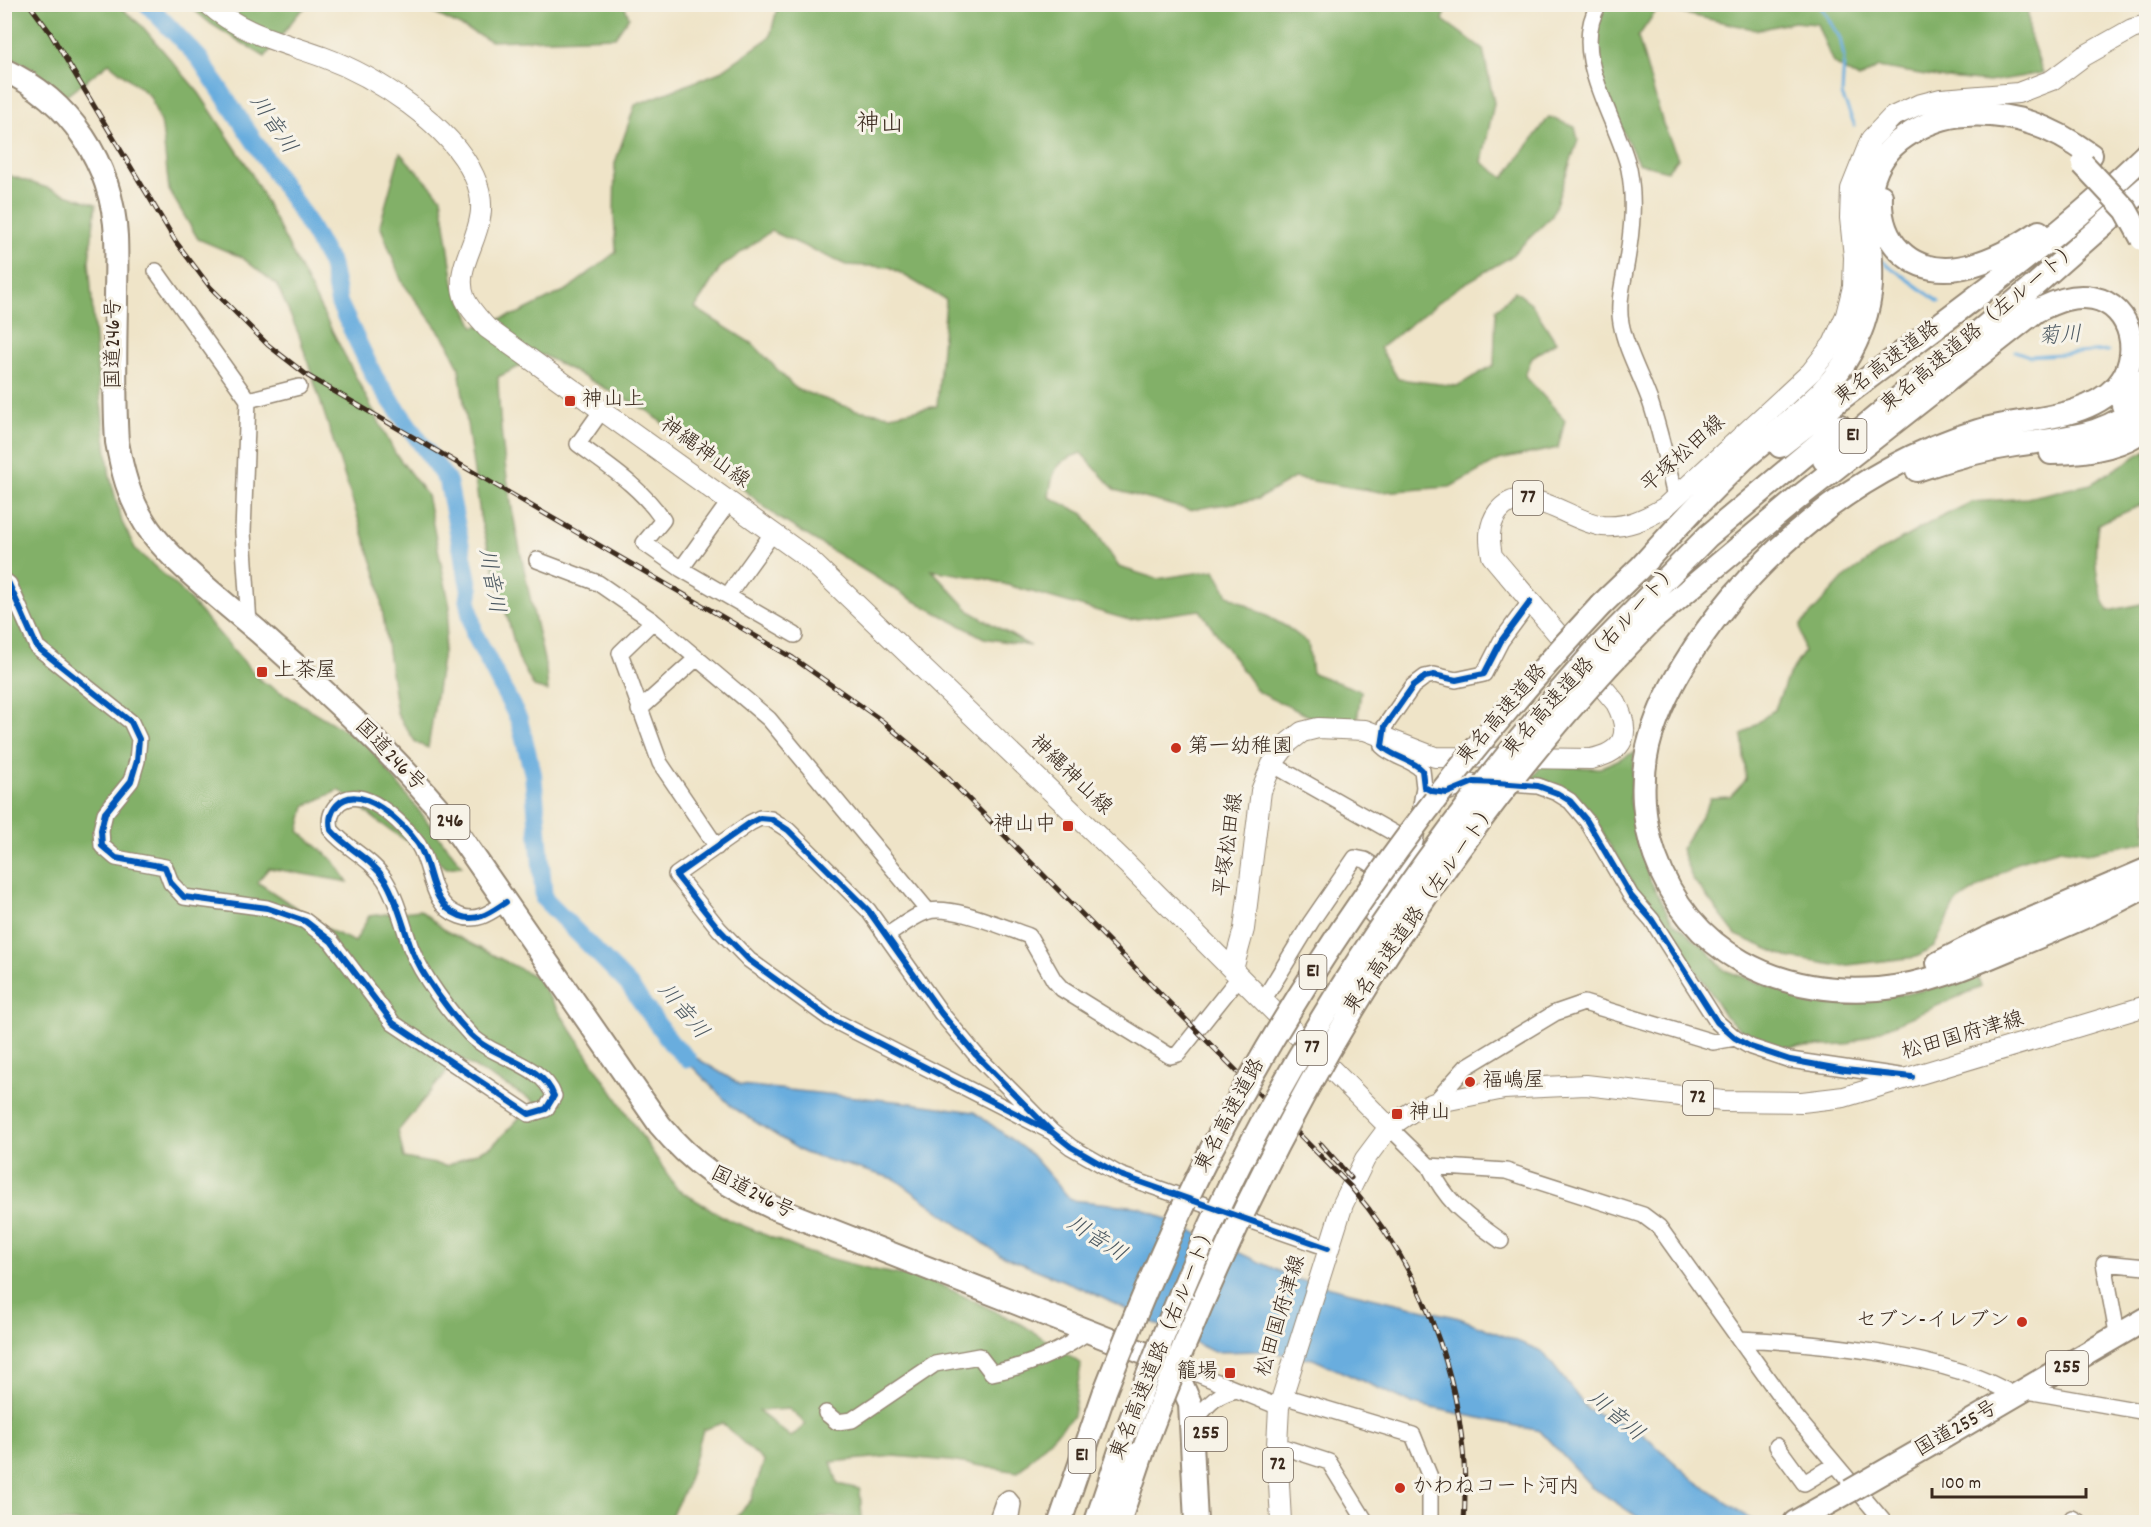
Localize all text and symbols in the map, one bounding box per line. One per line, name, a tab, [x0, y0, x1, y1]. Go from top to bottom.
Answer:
water label: 川音川	[241, 89, 303, 161]
district label: 神山	[856, 108, 904, 142]
street label: 東名高速道路（左ルート）	[1876, 237, 2086, 419]
street label: 国道246号	[100, 298, 130, 390]
street label: 東名高速道路	[1830, 316, 1946, 412]
water label: 菊川	[2037, 320, 2083, 354]
place label: 神山上	[582, 386, 645, 416]
marker: 神山上	[563, 394, 577, 408]
street label: 平塚松田線	[1635, 409, 1733, 501]
street label: 神縄神山線	[653, 411, 755, 497]
road number: E1	[1840, 419, 1866, 453]
road number: 77	[1513, 481, 1543, 515]
water label: 川音川	[469, 546, 511, 616]
street label: 東名高速道路（右ルート）	[1498, 559, 1686, 763]
place label: 上茶屋	[274, 657, 337, 687]
street label: 東名高速道路	[1452, 659, 1554, 771]
marker: 上茶屋	[255, 665, 269, 679]
street label: 国道246号	[347, 713, 431, 799]
street label: 神縄神山線	[1022, 729, 1118, 823]
place label: 第一幼稚園	[1188, 733, 1293, 763]
marker: 第一幼稚園	[1169, 741, 1183, 755]
street label: 平塚松田線	[1208, 791, 1252, 899]
street label: 東名高速道路（左ルート）	[1337, 797, 1507, 1021]
road number: 246	[430, 805, 470, 839]
place label: 神山中	[993, 811, 1056, 841]
marker: 神山中	[1061, 819, 1075, 833]
road number: E1	[1300, 955, 1326, 989]
water label: 川音川	[649, 977, 715, 1047]
street label: 松田国府津線	[1898, 1005, 2028, 1069]
road number: 77	[1297, 1031, 1327, 1065]
street label: 東名高速道路	[1188, 1053, 1274, 1179]
place label: 福嶋屋	[1482, 1067, 1545, 1097]
marker: 福嶋屋	[1463, 1075, 1477, 1089]
road number: 72	[1683, 1081, 1713, 1115]
place label: 神山	[1409, 1099, 1451, 1129]
marker: 神山	[1390, 1107, 1404, 1121]
street label: 国道246号	[705, 1160, 799, 1228]
water label: 川音川	[1060, 1209, 1132, 1271]
street label: 東名高速道路（右ルート）	[1104, 1219, 1226, 1465]
street label: 松田国府津線	[1249, 1251, 1315, 1381]
place label: セブン-イレブン	[1856, 1307, 2010, 1337]
marker: セブン-イレブン	[2015, 1315, 2029, 1329]
road number: 255	[2046, 1351, 2088, 1385]
place label: 籠場	[1176, 1358, 1218, 1388]
marker: 籠場	[1223, 1366, 1237, 1380]
water label: 川音川	[1580, 1384, 1650, 1450]
street label: 国道255号	[1910, 1394, 2004, 1466]
road number: 255	[1185, 1417, 1227, 1451]
road number: E1	[1068, 1439, 1096, 1473]
road number: 72	[1263, 1448, 1293, 1482]
scale bar	[1932, 1461, 2086, 1499]
text: 100 m	[1941, 1472, 1981, 1497]
place label: かわねコート河内	[1412, 1473, 1580, 1503]
marker: かわねコート河内	[1393, 1481, 1407, 1495]

